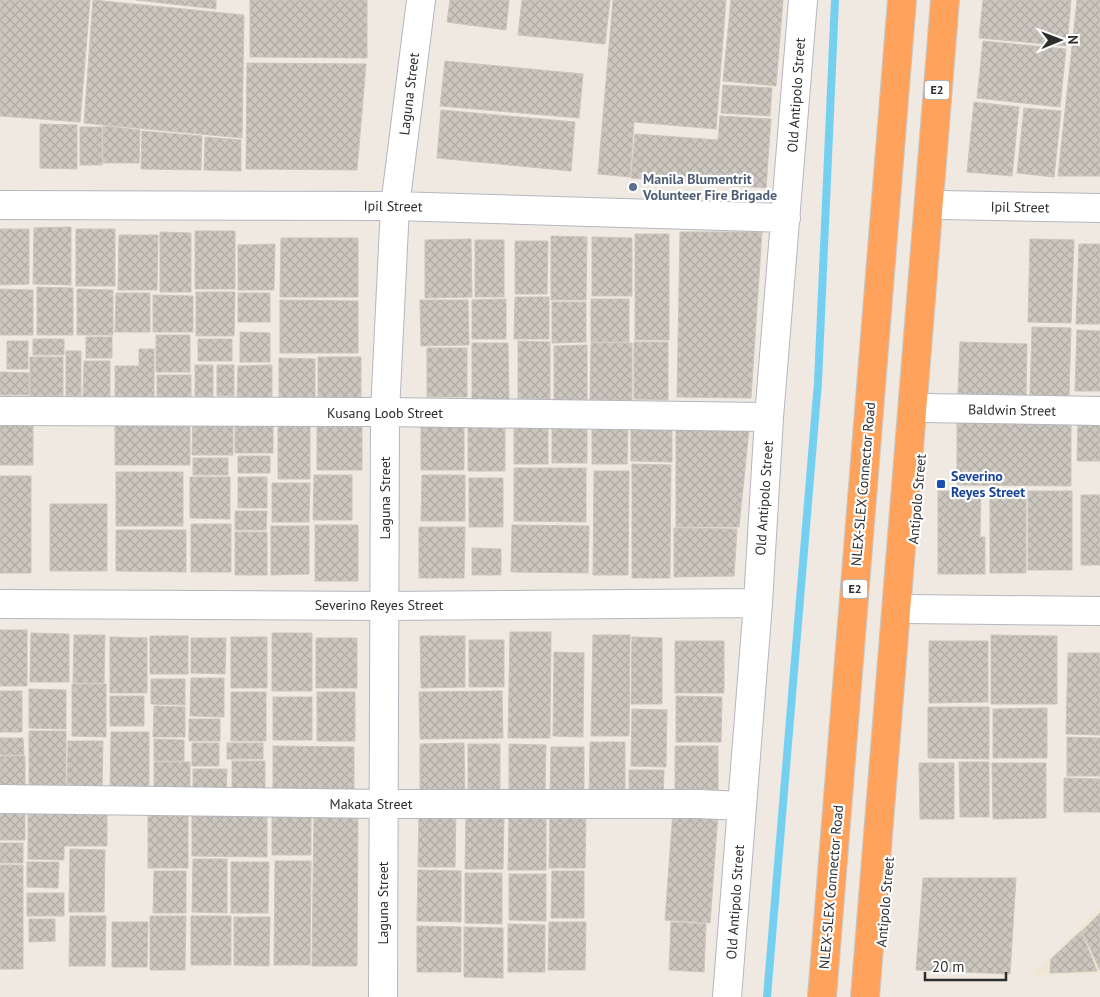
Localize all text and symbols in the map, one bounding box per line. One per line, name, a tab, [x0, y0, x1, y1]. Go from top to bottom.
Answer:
north arrow	[1035, 15, 1085, 65]
text: N	[1064, 35, 1082, 45]
street label: Old Antipolo Street	[783, 37, 809, 153]
street label: Laguna Street	[395, 51, 423, 136]
road number: E2	[924, 80, 950, 100]
place label: Manila Blumentrit Volunteer Fire Brigade	[642, 170, 777, 204]
marker: Manila Blumentrit Volunteer Fire Brigade	[627, 181, 639, 193]
street label: Ipil Street	[363, 196, 423, 216]
street label: Ipil Street	[990, 197, 1050, 217]
street label: Baldwin Street	[968, 400, 1056, 420]
street label: NLEX-SLEX Connector Road	[847, 401, 879, 567]
street label: Kusang Loob Street	[327, 404, 443, 422]
street label: Old Antipolo Street	[751, 440, 777, 556]
street label: Antipolo Street	[904, 453, 930, 545]
street label: Laguna Street	[376, 456, 394, 540]
place label: Severino Reyes Street	[951, 467, 1025, 501]
marker: Severino Reyes Street	[935, 478, 947, 490]
road number: E2	[842, 580, 868, 598]
street label: Severino Reyes Street	[315, 596, 444, 614]
street label: Makata Street	[330, 795, 413, 813]
street label: NLEX-SLEX Connector Road	[815, 804, 847, 970]
street label: Old Antipolo Street	[722, 844, 748, 960]
street label: Antipolo Street	[872, 856, 898, 948]
street label: Laguna Street	[374, 861, 392, 945]
scale bar	[925, 950, 1006, 982]
text: 20 m	[932, 957, 965, 976]

